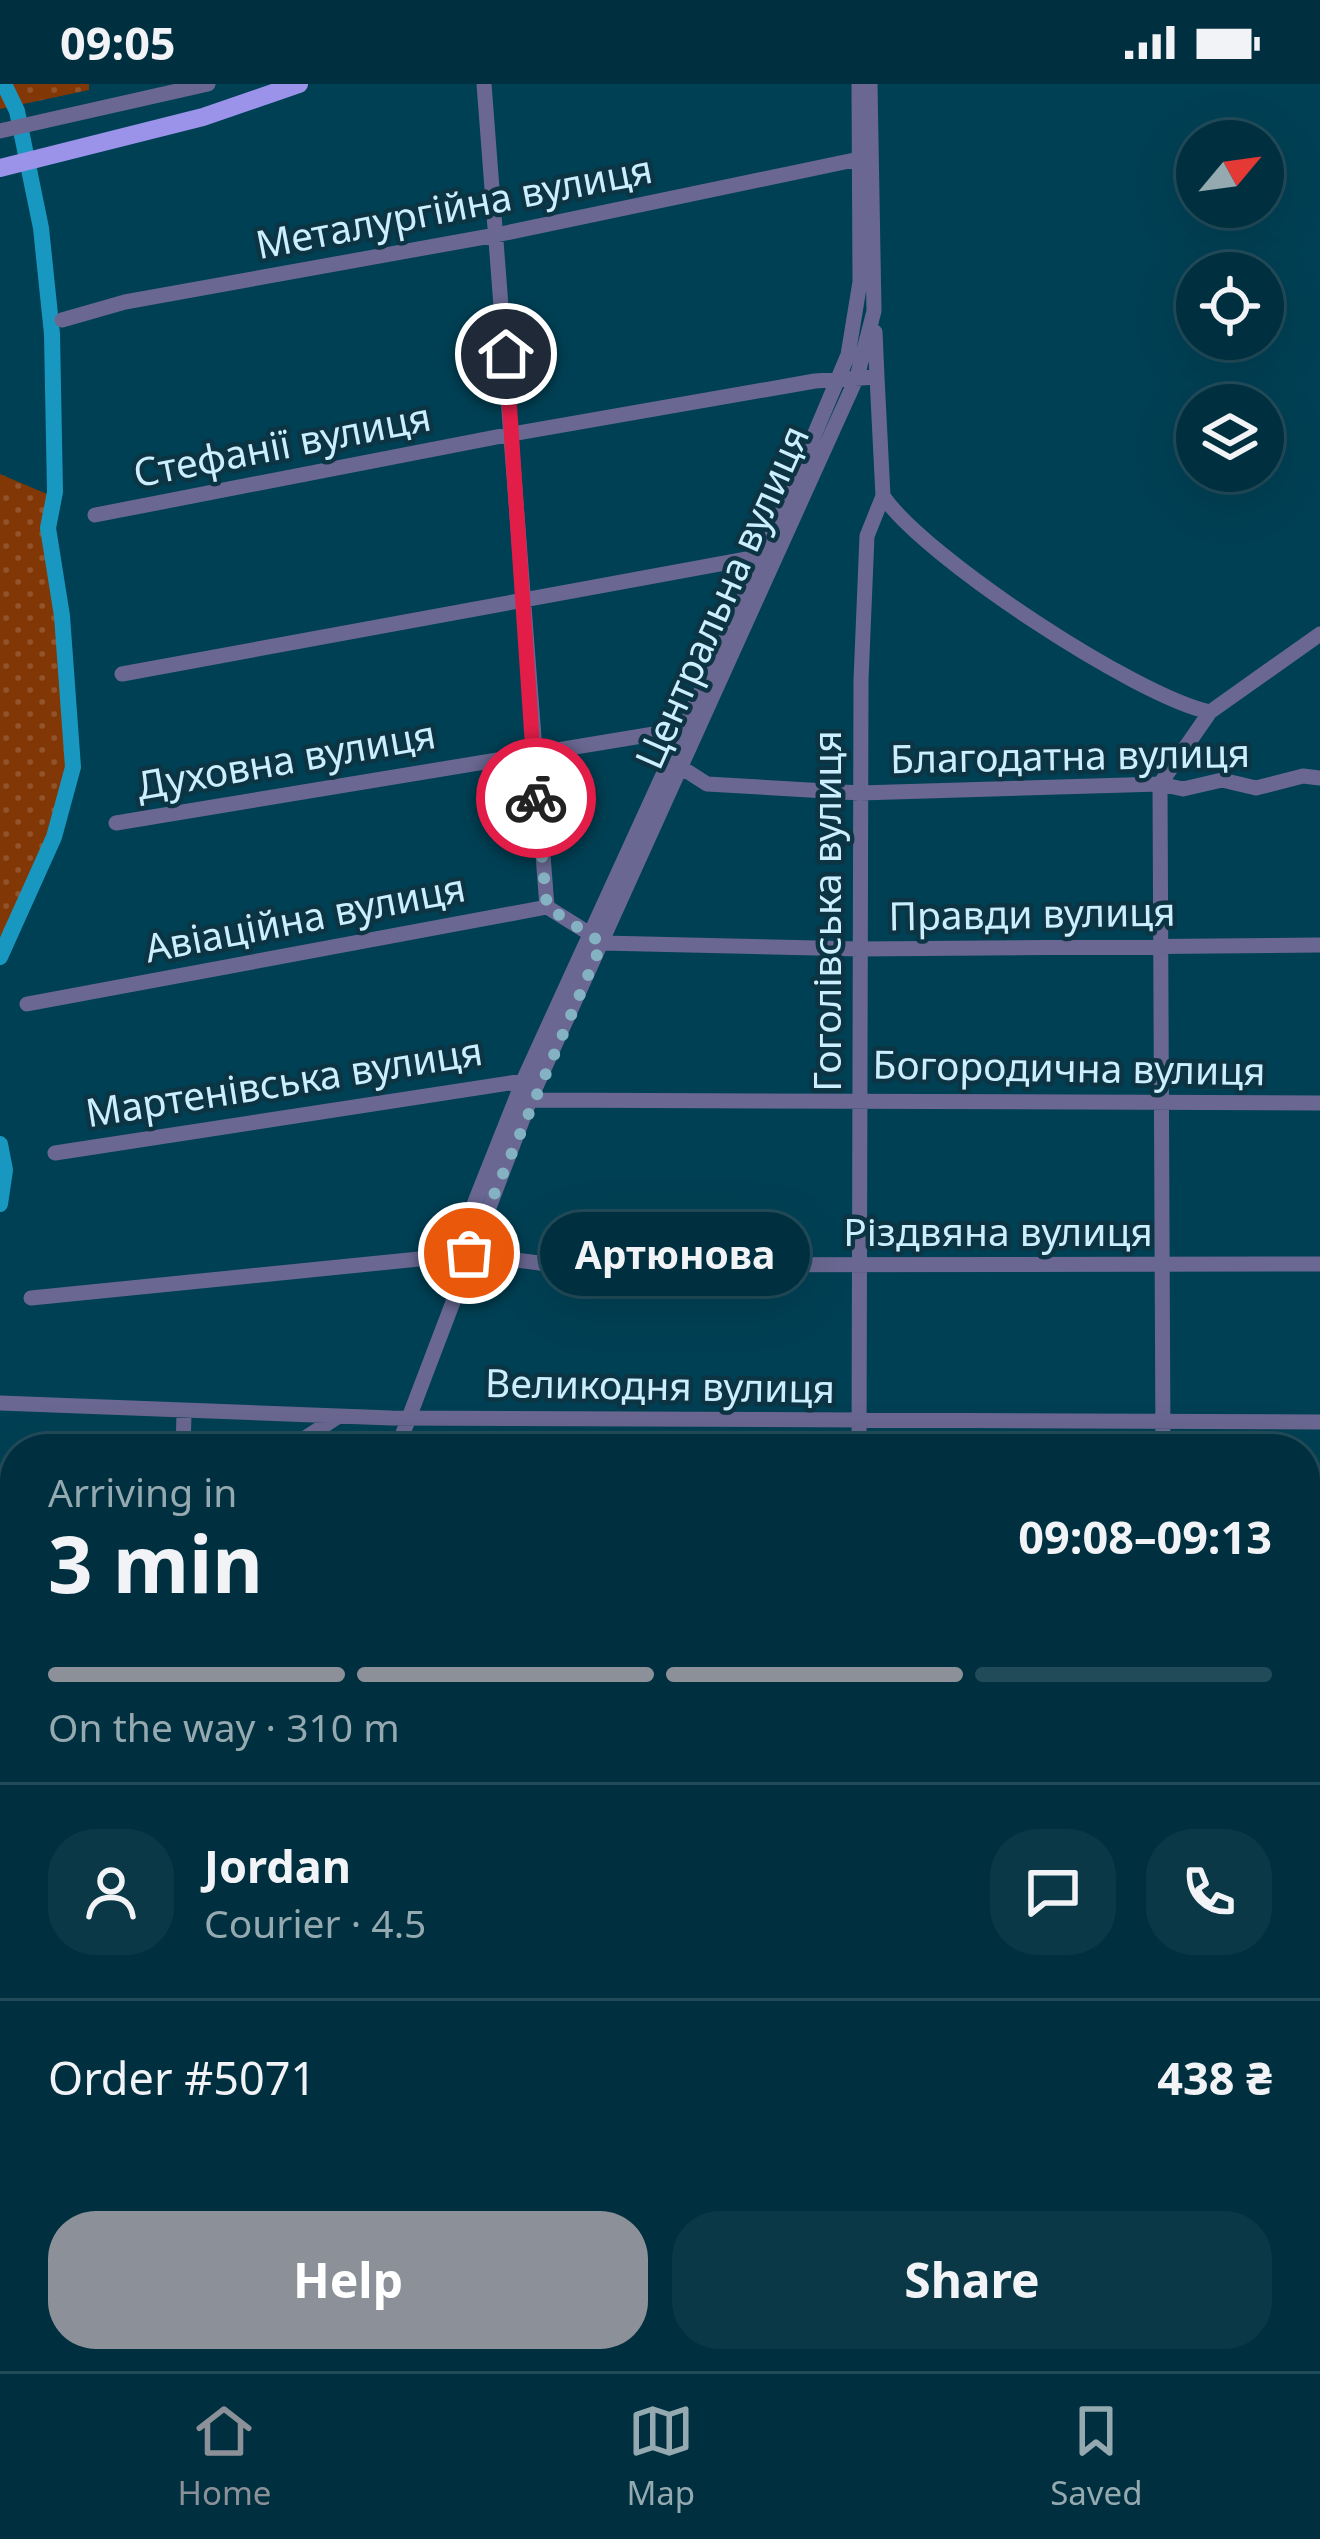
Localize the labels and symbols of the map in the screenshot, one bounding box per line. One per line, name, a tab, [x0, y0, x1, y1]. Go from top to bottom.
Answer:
north arrow	[1176, 120, 1284, 228]
street label: Металургійна вулиця	[251, 141, 657, 270]
pin	[455, 303, 557, 405]
street label: Стефанії вулиця	[129, 389, 435, 498]
street label: Центральна вулиця	[621, 416, 820, 777]
street label: Духовна вулиця	[132, 706, 439, 811]
street label: Благодатна вулиця	[890, 725, 1250, 784]
street label: Гоголівська вулиця	[799, 730, 852, 1092]
courier	[476, 738, 596, 858]
street label: Авіаційна вулиця	[140, 859, 470, 974]
street label: Правди вулиця	[888, 883, 1176, 942]
street label: Мартенівська вулиця	[82, 1023, 486, 1138]
street label: Богородична вулиця	[872, 1037, 1266, 1096]
pin	[418, 1202, 520, 1304]
street label: Різдвяна вулиця	[843, 1204, 1153, 1257]
callout: Артюнова	[541, 1211, 811, 1295]
street label: Великодня вулиця	[485, 1355, 835, 1414]

